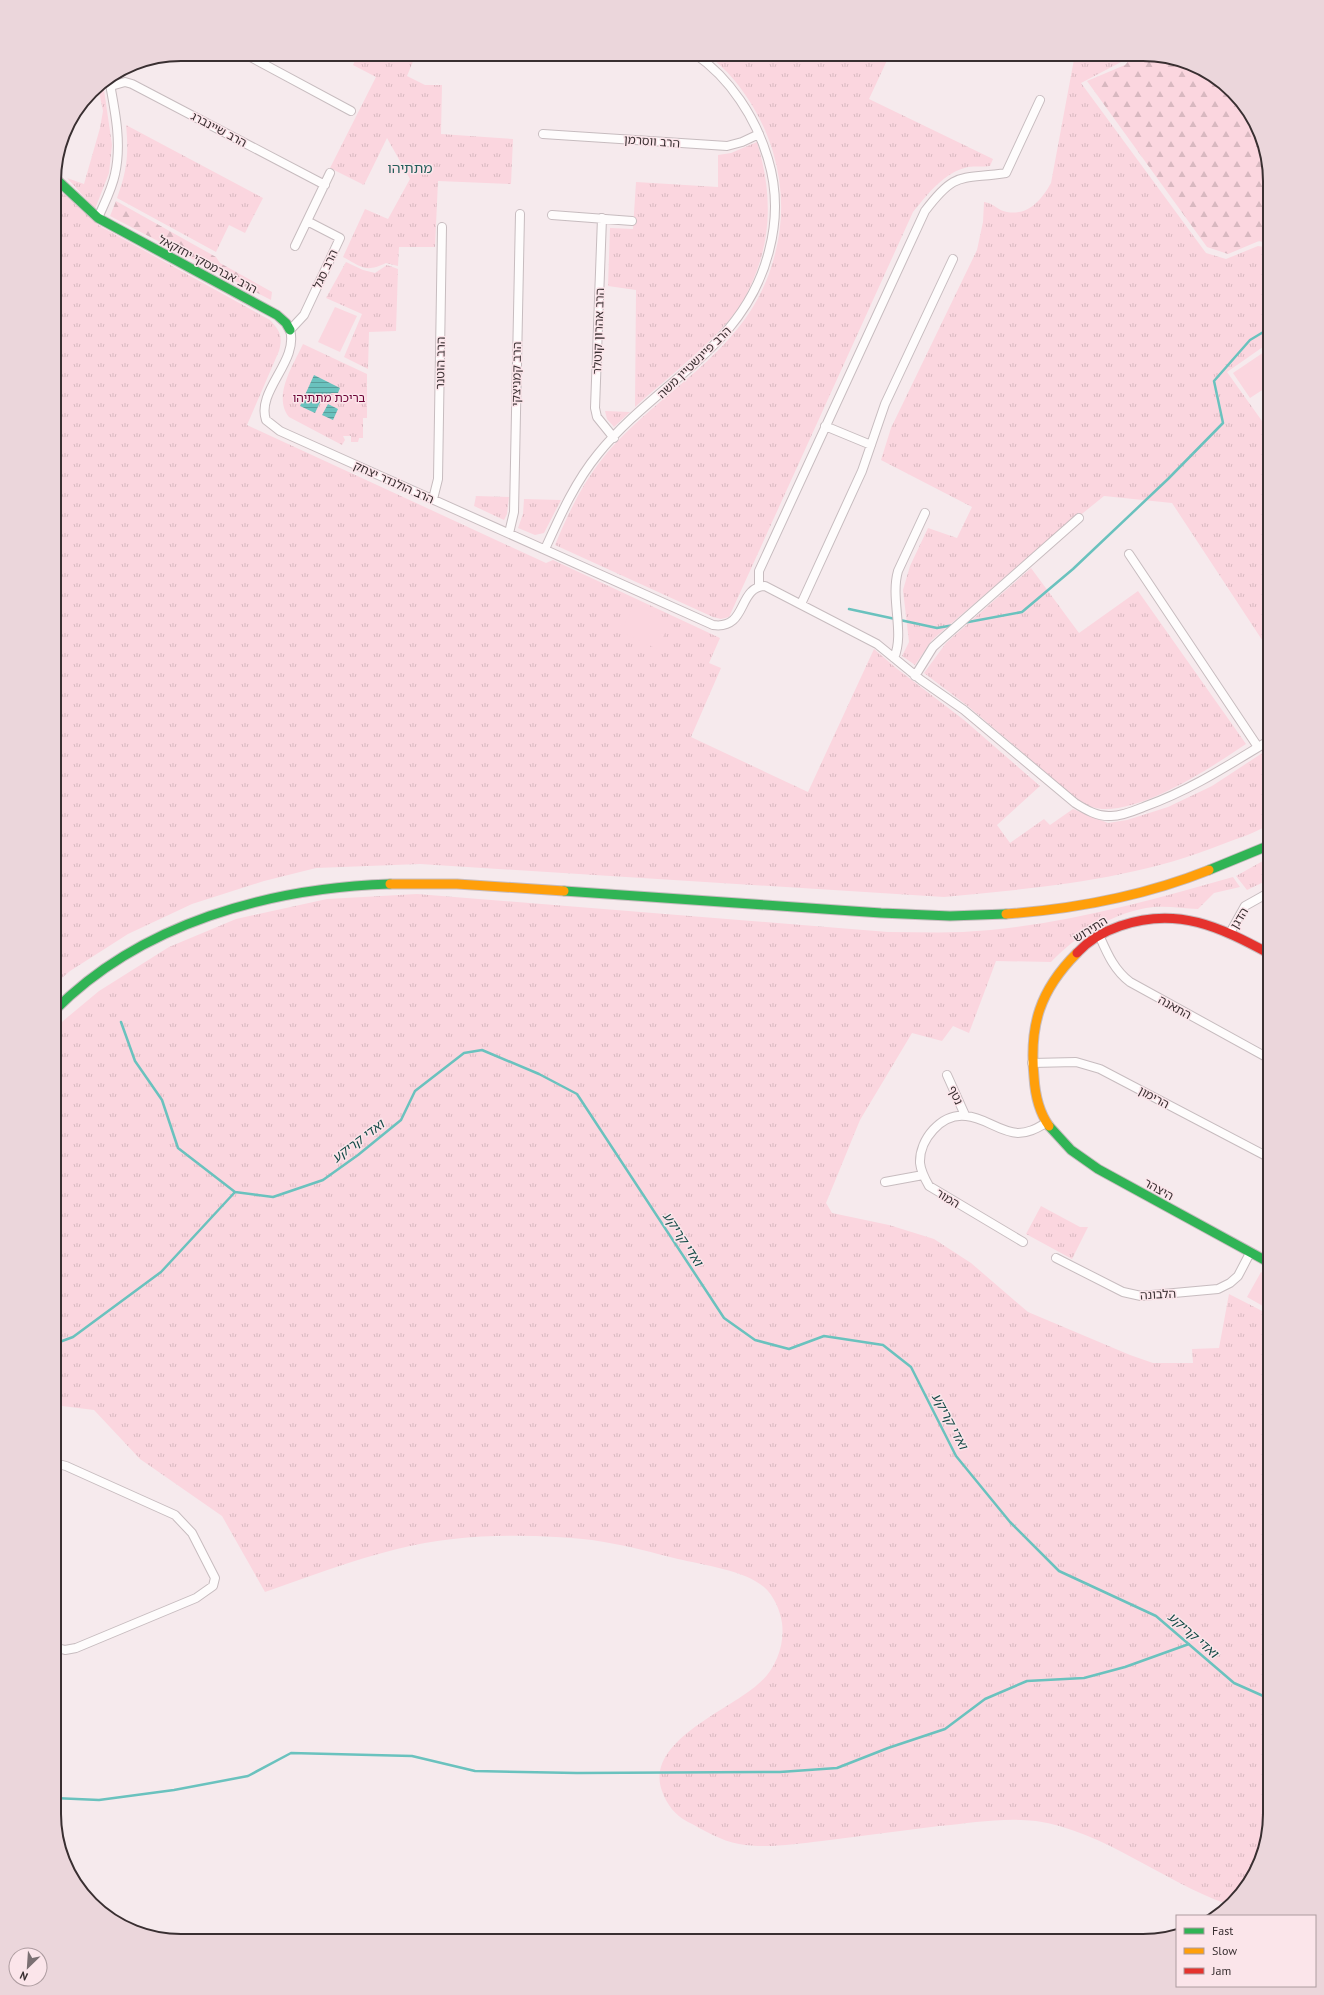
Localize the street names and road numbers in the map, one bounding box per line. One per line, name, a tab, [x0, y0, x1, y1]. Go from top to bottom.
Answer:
street label: הרב שיינברג	[189, 108, 249, 150]
street label: הרב ווסרמן	[623, 132, 681, 150]
street label: הרב אברמסקי יחזקאל	[156, 232, 260, 296]
street label: הרב סגל	[309, 247, 341, 291]
street label: הרב אהרון קוטלר	[589, 287, 607, 375]
street label: הרב פיינשטיין משה	[654, 323, 734, 401]
street label: הרב הוטנר	[432, 336, 448, 390]
street label: הרב קמניצקי	[508, 342, 524, 406]
street label: הרב הולנדר יצחק	[351, 458, 437, 506]
street label: הדגן	[1227, 905, 1251, 931]
street label: התירוש	[1070, 913, 1110, 945]
street label: התאנה	[1156, 992, 1194, 1022]
street label: נטף	[945, 1083, 967, 1107]
street label: הרימון	[1136, 1083, 1172, 1111]
street label: היצהר	[1142, 1175, 1176, 1203]
street label: המור	[933, 1185, 963, 1211]
street label: הלבונה	[1140, 1286, 1176, 1302]

